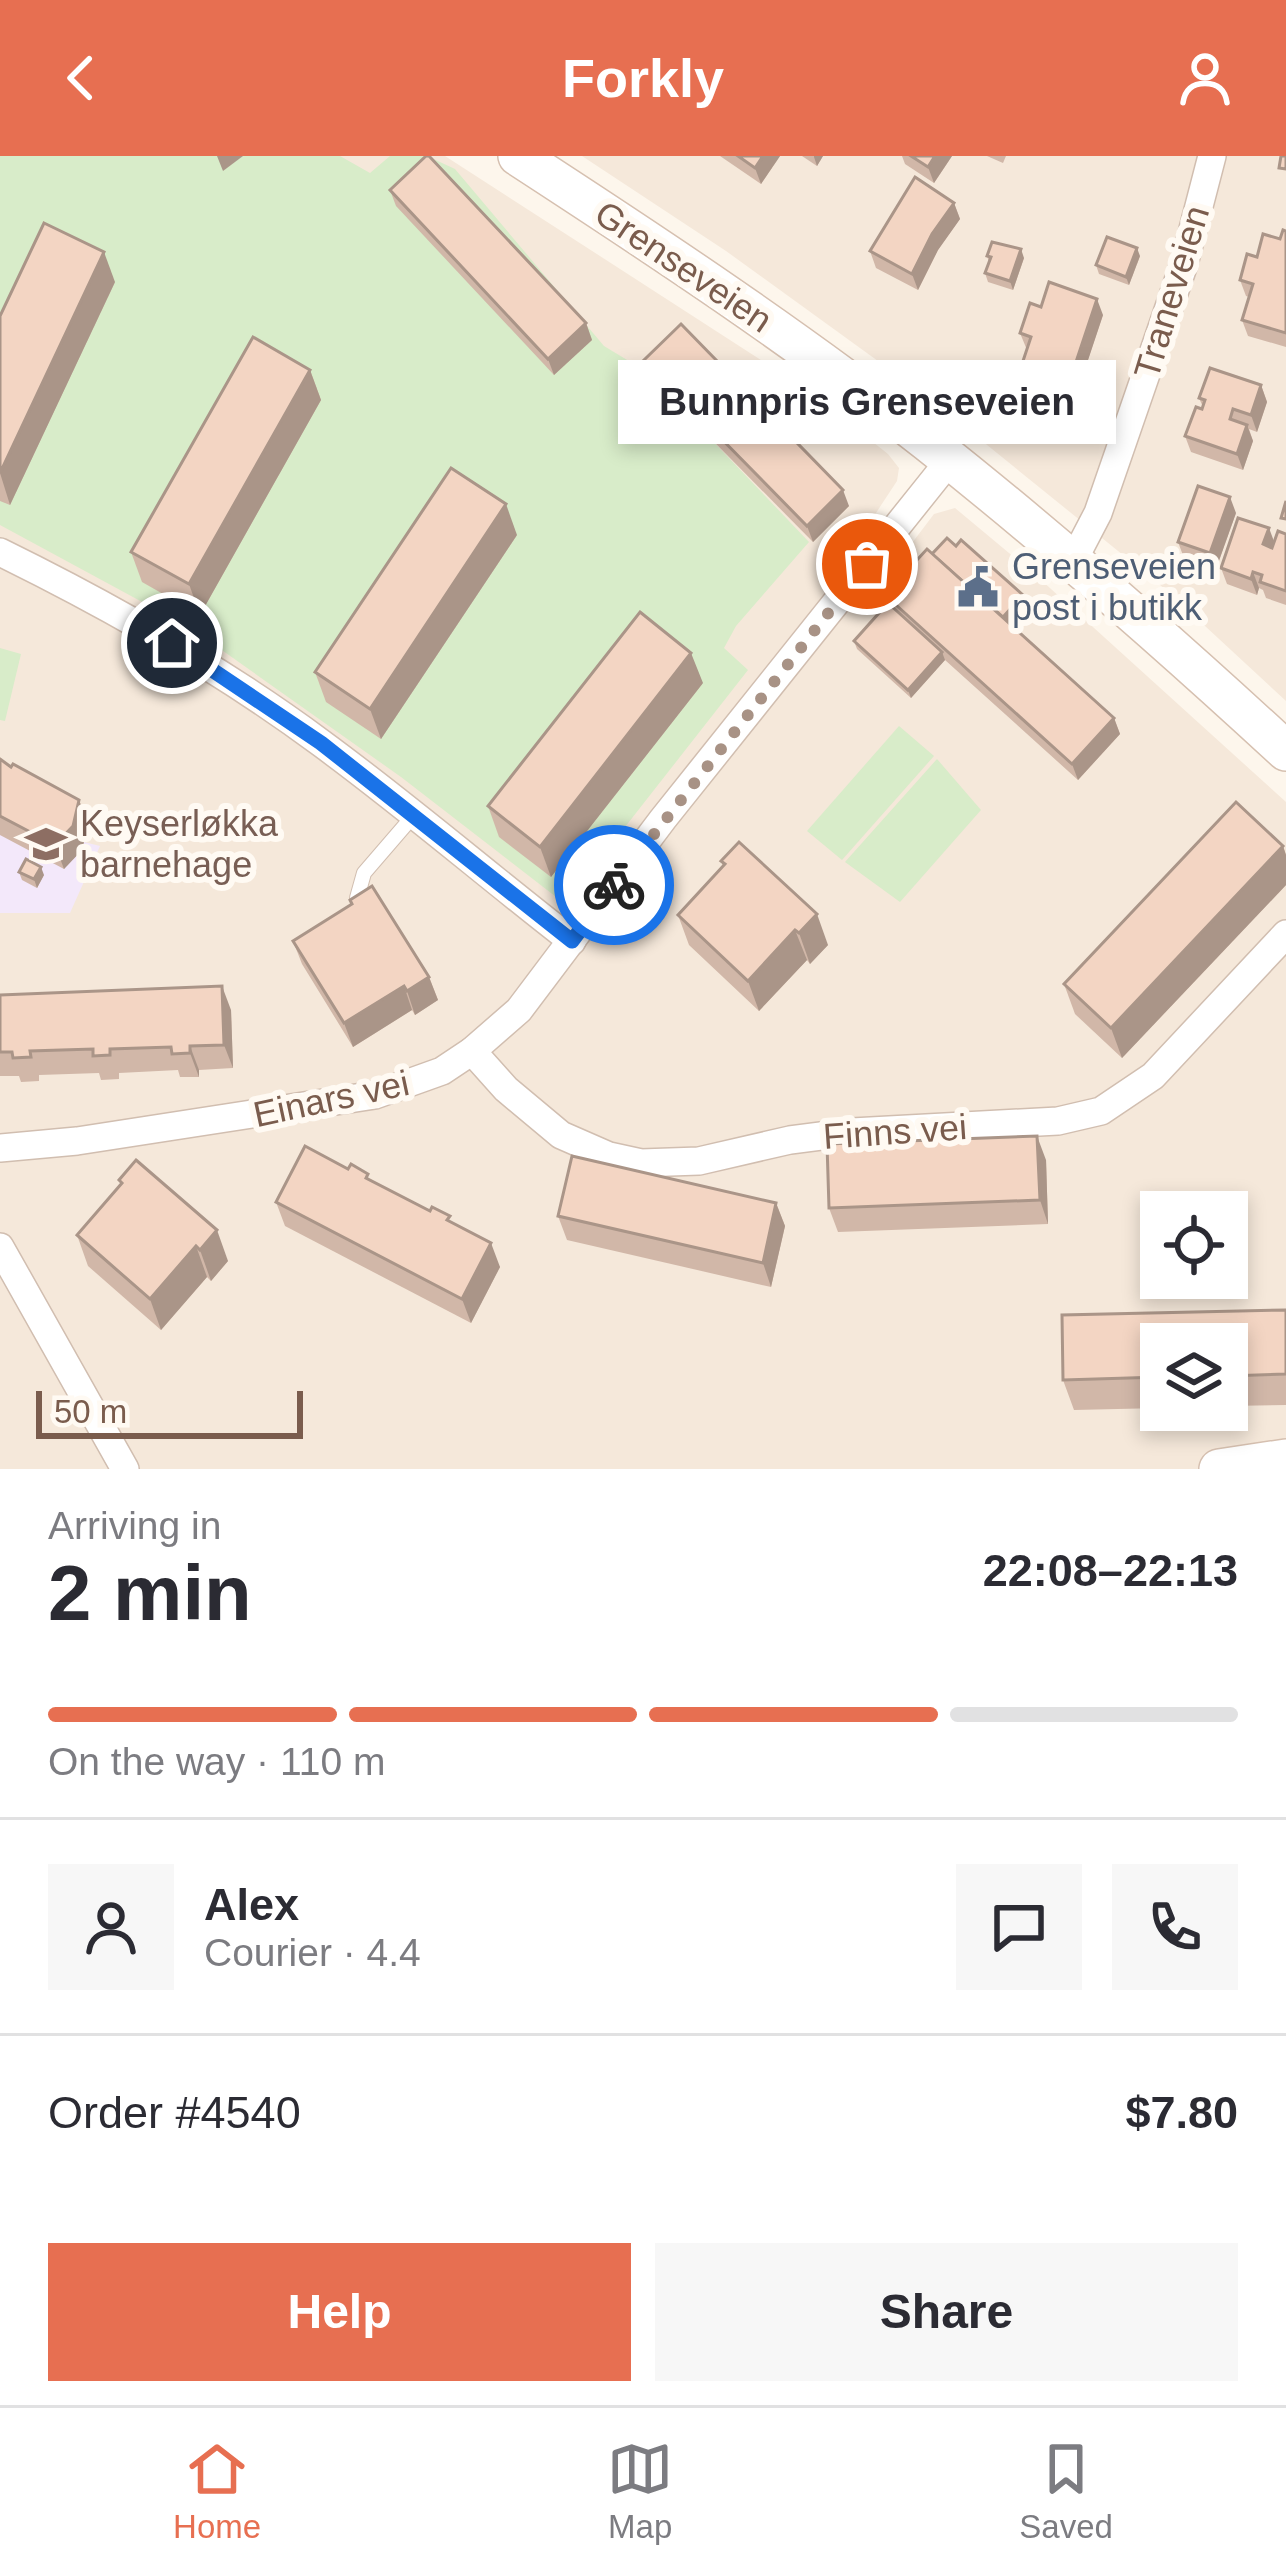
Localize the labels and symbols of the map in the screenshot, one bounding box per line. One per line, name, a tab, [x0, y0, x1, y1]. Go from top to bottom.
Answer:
street label: Grenseveien	[588, 192, 780, 340]
street label: Traneveien	[1126, 201, 1217, 384]
callout: Bunnpris Grenseveien	[618, 360, 1116, 444]
pin	[816, 513, 918, 615]
place label: Grenseveien post i butikk	[1012, 546, 1216, 628]
public building icon: Grenseveien post i butikk	[955, 564, 1001, 610]
pin	[121, 592, 223, 694]
place label: Keyserløkka barnehage	[80, 803, 279, 885]
school or university icon: Keyserløkka barnehage	[23, 821, 69, 867]
courier	[554, 825, 674, 945]
street label: Einars vei	[250, 1062, 413, 1135]
street label: Finns vei	[822, 1106, 968, 1157]
scale bar	[36, 1385, 303, 1438]

